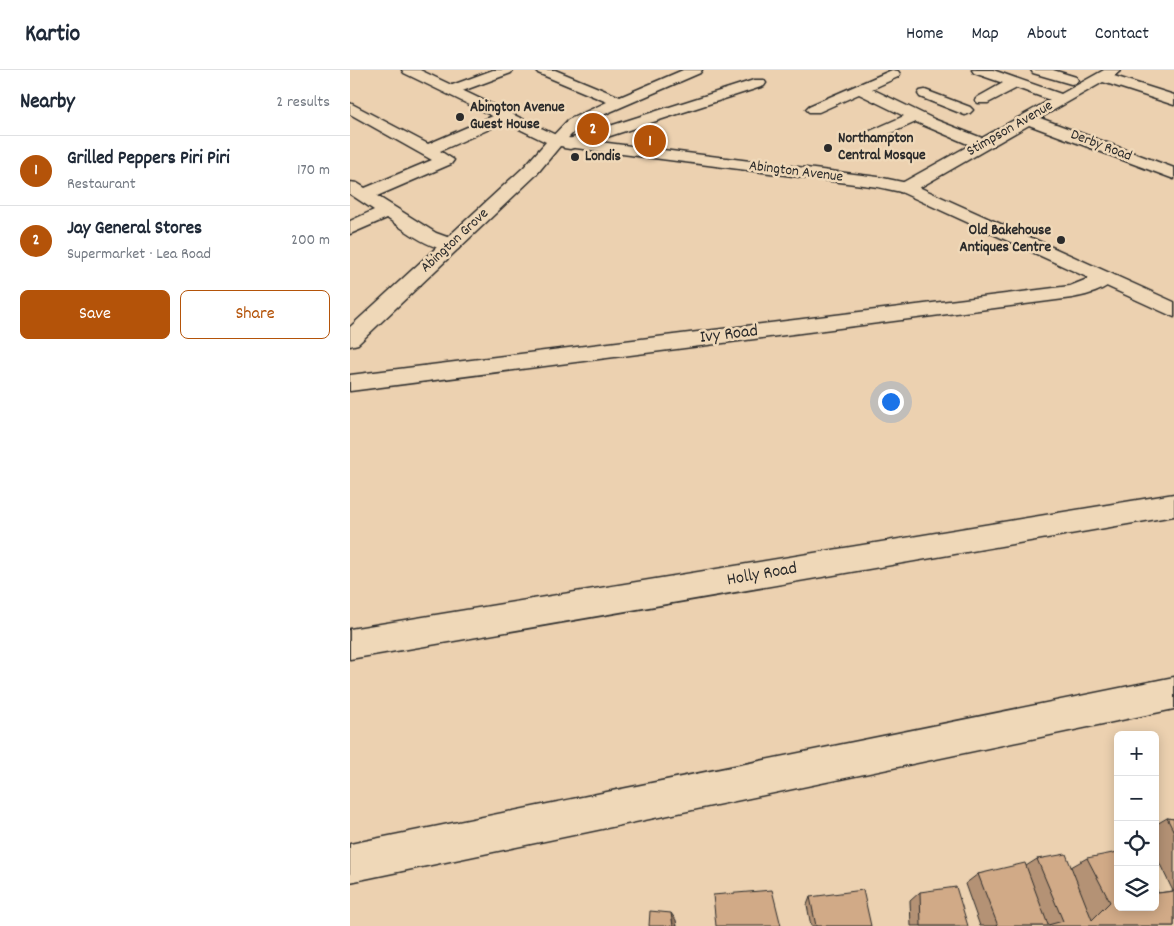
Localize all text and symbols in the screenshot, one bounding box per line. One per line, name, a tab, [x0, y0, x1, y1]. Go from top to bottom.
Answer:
text: Kartio	[25, 18, 80, 52]
text: Home	[906, 22, 943, 47]
text: Map	[971, 22, 999, 47]
text: About	[1027, 22, 1067, 47]
text: Contact	[1095, 22, 1149, 47]
text: Nearby	[20, 88, 75, 118]
text: 2 results	[276, 91, 330, 114]
street label: Stimpson Avenue	[963, 95, 1058, 163]
place label: Abington Avenue Guest House	[470, 97, 565, 136]
pin: 2	[577, 110, 609, 148]
marker: Abington Avenue Guest House	[454, 111, 466, 123]
pin: 1	[634, 122, 666, 160]
street label: Derby Road	[1067, 124, 1135, 168]
place label: Northampton Central Mosque	[838, 128, 926, 167]
marker: Northampton Central Mosque	[822, 142, 834, 154]
text: Grilled Peppers Piri Piri	[67, 146, 230, 173]
place label: Londis	[585, 146, 621, 168]
marker: Londis	[569, 151, 581, 163]
street label: Abington Avenue	[748, 155, 845, 189]
text: 1	[34, 159, 38, 182]
text: 170 m	[297, 159, 330, 182]
text: Restaurant	[67, 173, 136, 196]
street label: Abington Grove	[416, 203, 494, 278]
text: Jay General Stores	[67, 216, 202, 243]
place label: Old Bakehouse Antiques Centre	[959, 220, 1051, 259]
text: 2	[33, 229, 40, 252]
text: 200 m	[291, 229, 330, 252]
marker: Old Bakehouse Antiques Centre	[1055, 234, 1067, 246]
text: Supermarket · Lea Road	[67, 243, 211, 266]
button: Save	[20, 290, 170, 339]
button: Share	[180, 290, 330, 339]
street label: Ivy Road	[699, 319, 759, 351]
your location	[878, 389, 904, 415]
street label: Holly Road	[725, 557, 799, 593]
map controls	[1114, 731, 1159, 911]
button: +	[1114, 731, 1159, 776]
button: −	[1114, 776, 1159, 821]
button: locate	[1114, 821, 1159, 866]
button: layers	[1114, 866, 1159, 911]

